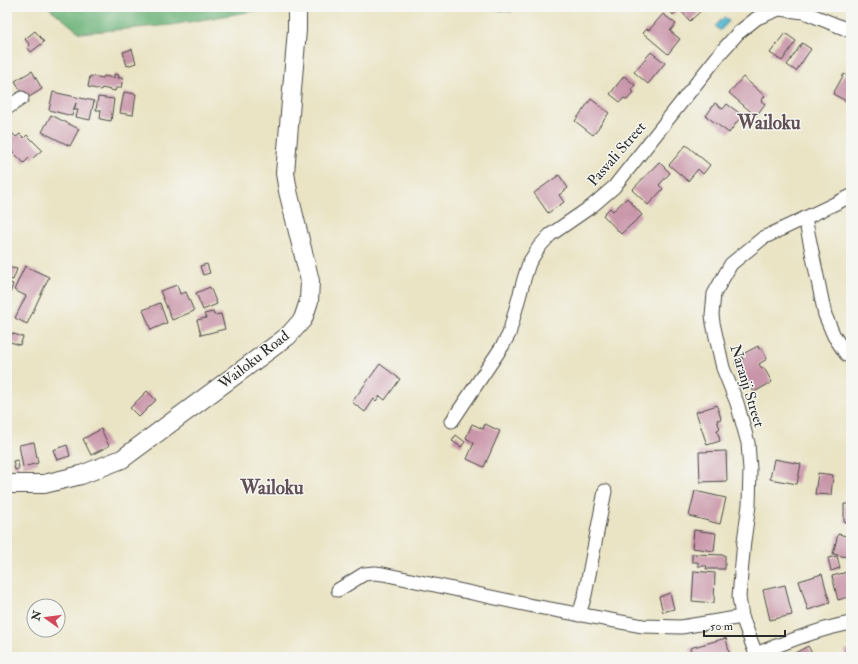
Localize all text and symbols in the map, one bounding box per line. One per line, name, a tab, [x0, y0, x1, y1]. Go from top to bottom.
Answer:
district label: Wailoku	[736, 111, 801, 135]
street label: Pasvali Street	[584, 118, 650, 190]
street label: Wailoku Road	[214, 326, 294, 394]
street label: Naranji Street	[725, 342, 769, 430]
district label: Wailoku	[239, 476, 304, 500]
north arrow	[26, 598, 66, 638]
text: N	[29, 608, 45, 623]
scale bar	[704, 612, 785, 638]
text: 50 m	[710, 619, 734, 634]

